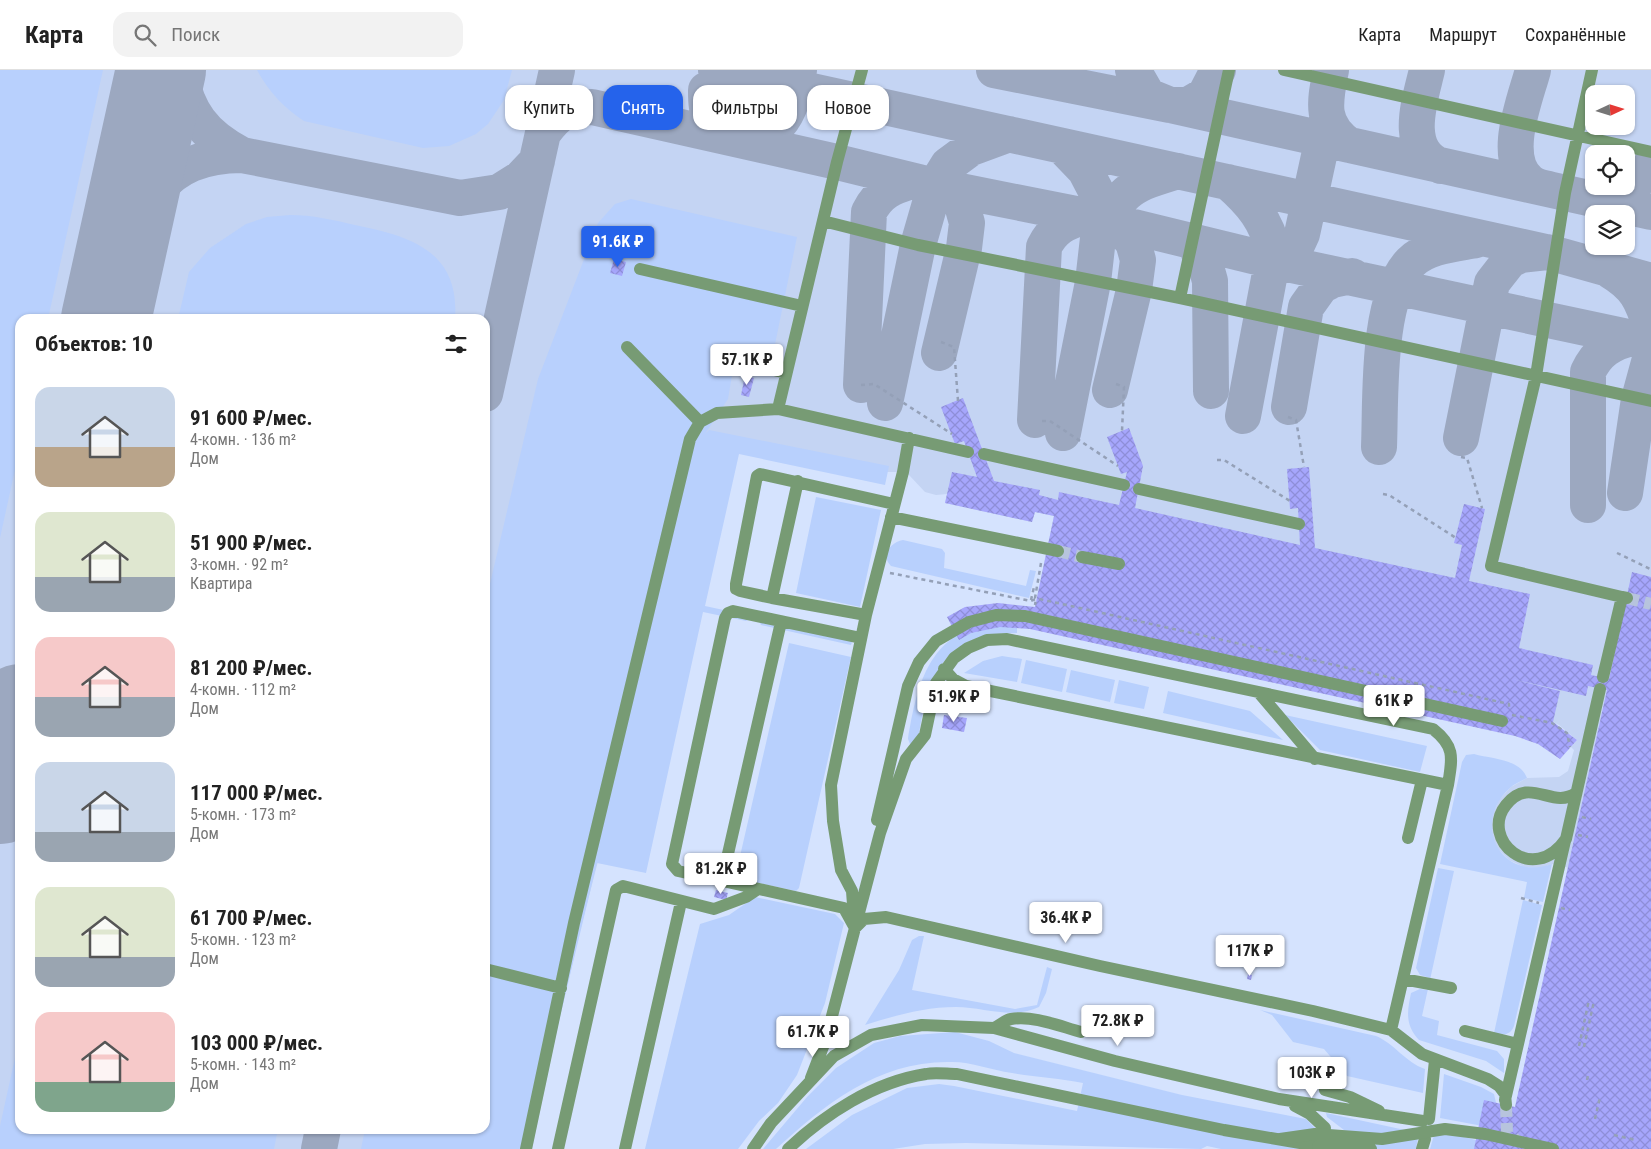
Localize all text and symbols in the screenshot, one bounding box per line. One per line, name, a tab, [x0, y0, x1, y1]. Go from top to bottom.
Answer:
search box	[113, 12, 463, 57]
text: Карта	[25, 21, 83, 49]
icon: search	[131, 21, 159, 49]
text: Поиск	[171, 23, 220, 46]
text: Карта	[1358, 24, 1401, 45]
text: Маршрут	[1429, 24, 1497, 45]
text: Сохранённые	[1525, 24, 1626, 45]
chip: Купить	[505, 85, 593, 130]
chip: Снять	[603, 85, 683, 130]
chip: Фильтры	[693, 85, 797, 130]
chip: Новое	[807, 85, 889, 130]
north arrow	[1585, 85, 1635, 135]
map controls	[1585, 85, 1635, 255]
button: locate	[1585, 145, 1635, 195]
button: layers	[1585, 205, 1635, 255]
pin: 91.6K ₽	[572, 226, 664, 268]
text: 91.6K ₽	[592, 232, 644, 251]
icon: filters	[442, 330, 470, 358]
text: Объектов: 10	[35, 332, 153, 356]
pin: 57.1K ₽	[701, 344, 793, 386]
text: 57.1K ₽	[721, 350, 773, 369]
text: 91 600 ₽/мес.	[190, 406, 313, 430]
icon: home	[75, 407, 135, 467]
text: 4-комн. · 136 m²	[190, 430, 296, 449]
text: Дом	[190, 449, 219, 468]
text: 51 900 ₽/мес.	[190, 531, 313, 555]
icon: home	[75, 532, 135, 592]
text: 3-комн. · 92 m²	[190, 555, 288, 574]
text: Квартира	[190, 574, 252, 593]
text: 81 200 ₽/мес.	[190, 656, 313, 680]
icon: home	[75, 657, 135, 717]
text: 4-комн. · 112 m²	[190, 680, 296, 699]
pin: 51.9K ₽	[908, 680, 1000, 723]
pin: 61K ₽	[1359, 684, 1429, 727]
text: 51.9K ₽	[928, 687, 980, 706]
text: 61K ₽	[1375, 691, 1413, 710]
text: Дом	[190, 699, 219, 718]
text: 117 000 ₽/мес.	[190, 781, 323, 805]
icon: home	[75, 782, 135, 842]
text: 5-комн. · 173 m²	[190, 805, 296, 824]
text: Дом	[190, 824, 219, 843]
pin: 81.2K ₽	[675, 852, 767, 895]
text: 81.2K ₽	[695, 859, 747, 878]
pin: 36.4K ₽	[1020, 902, 1112, 944]
text: 61 700 ₽/мес.	[190, 906, 313, 930]
icon: home	[75, 907, 135, 967]
text: 36.4K ₽	[1040, 908, 1092, 927]
text: 5-комн. · 123 m²	[190, 930, 296, 949]
pin: 117K ₽	[1209, 934, 1291, 977]
text: 117K ₽	[1227, 941, 1273, 960]
text: Дом	[190, 949, 219, 968]
pin: 72.8K ₽	[1072, 1004, 1164, 1047]
text: 72.8K ₽	[1092, 1011, 1144, 1030]
pin: 61.7K ₽	[767, 1016, 859, 1058]
text: 61.7K ₽	[787, 1022, 839, 1041]
text: 103 000 ₽/мес.	[190, 1031, 323, 1055]
icon: home	[75, 1032, 135, 1092]
text: 5-комн. · 143 m²	[190, 1055, 296, 1074]
pin: 103K ₽	[1271, 1056, 1353, 1099]
text: 103K ₽	[1289, 1063, 1335, 1082]
text: Дом	[190, 1074, 219, 1093]

